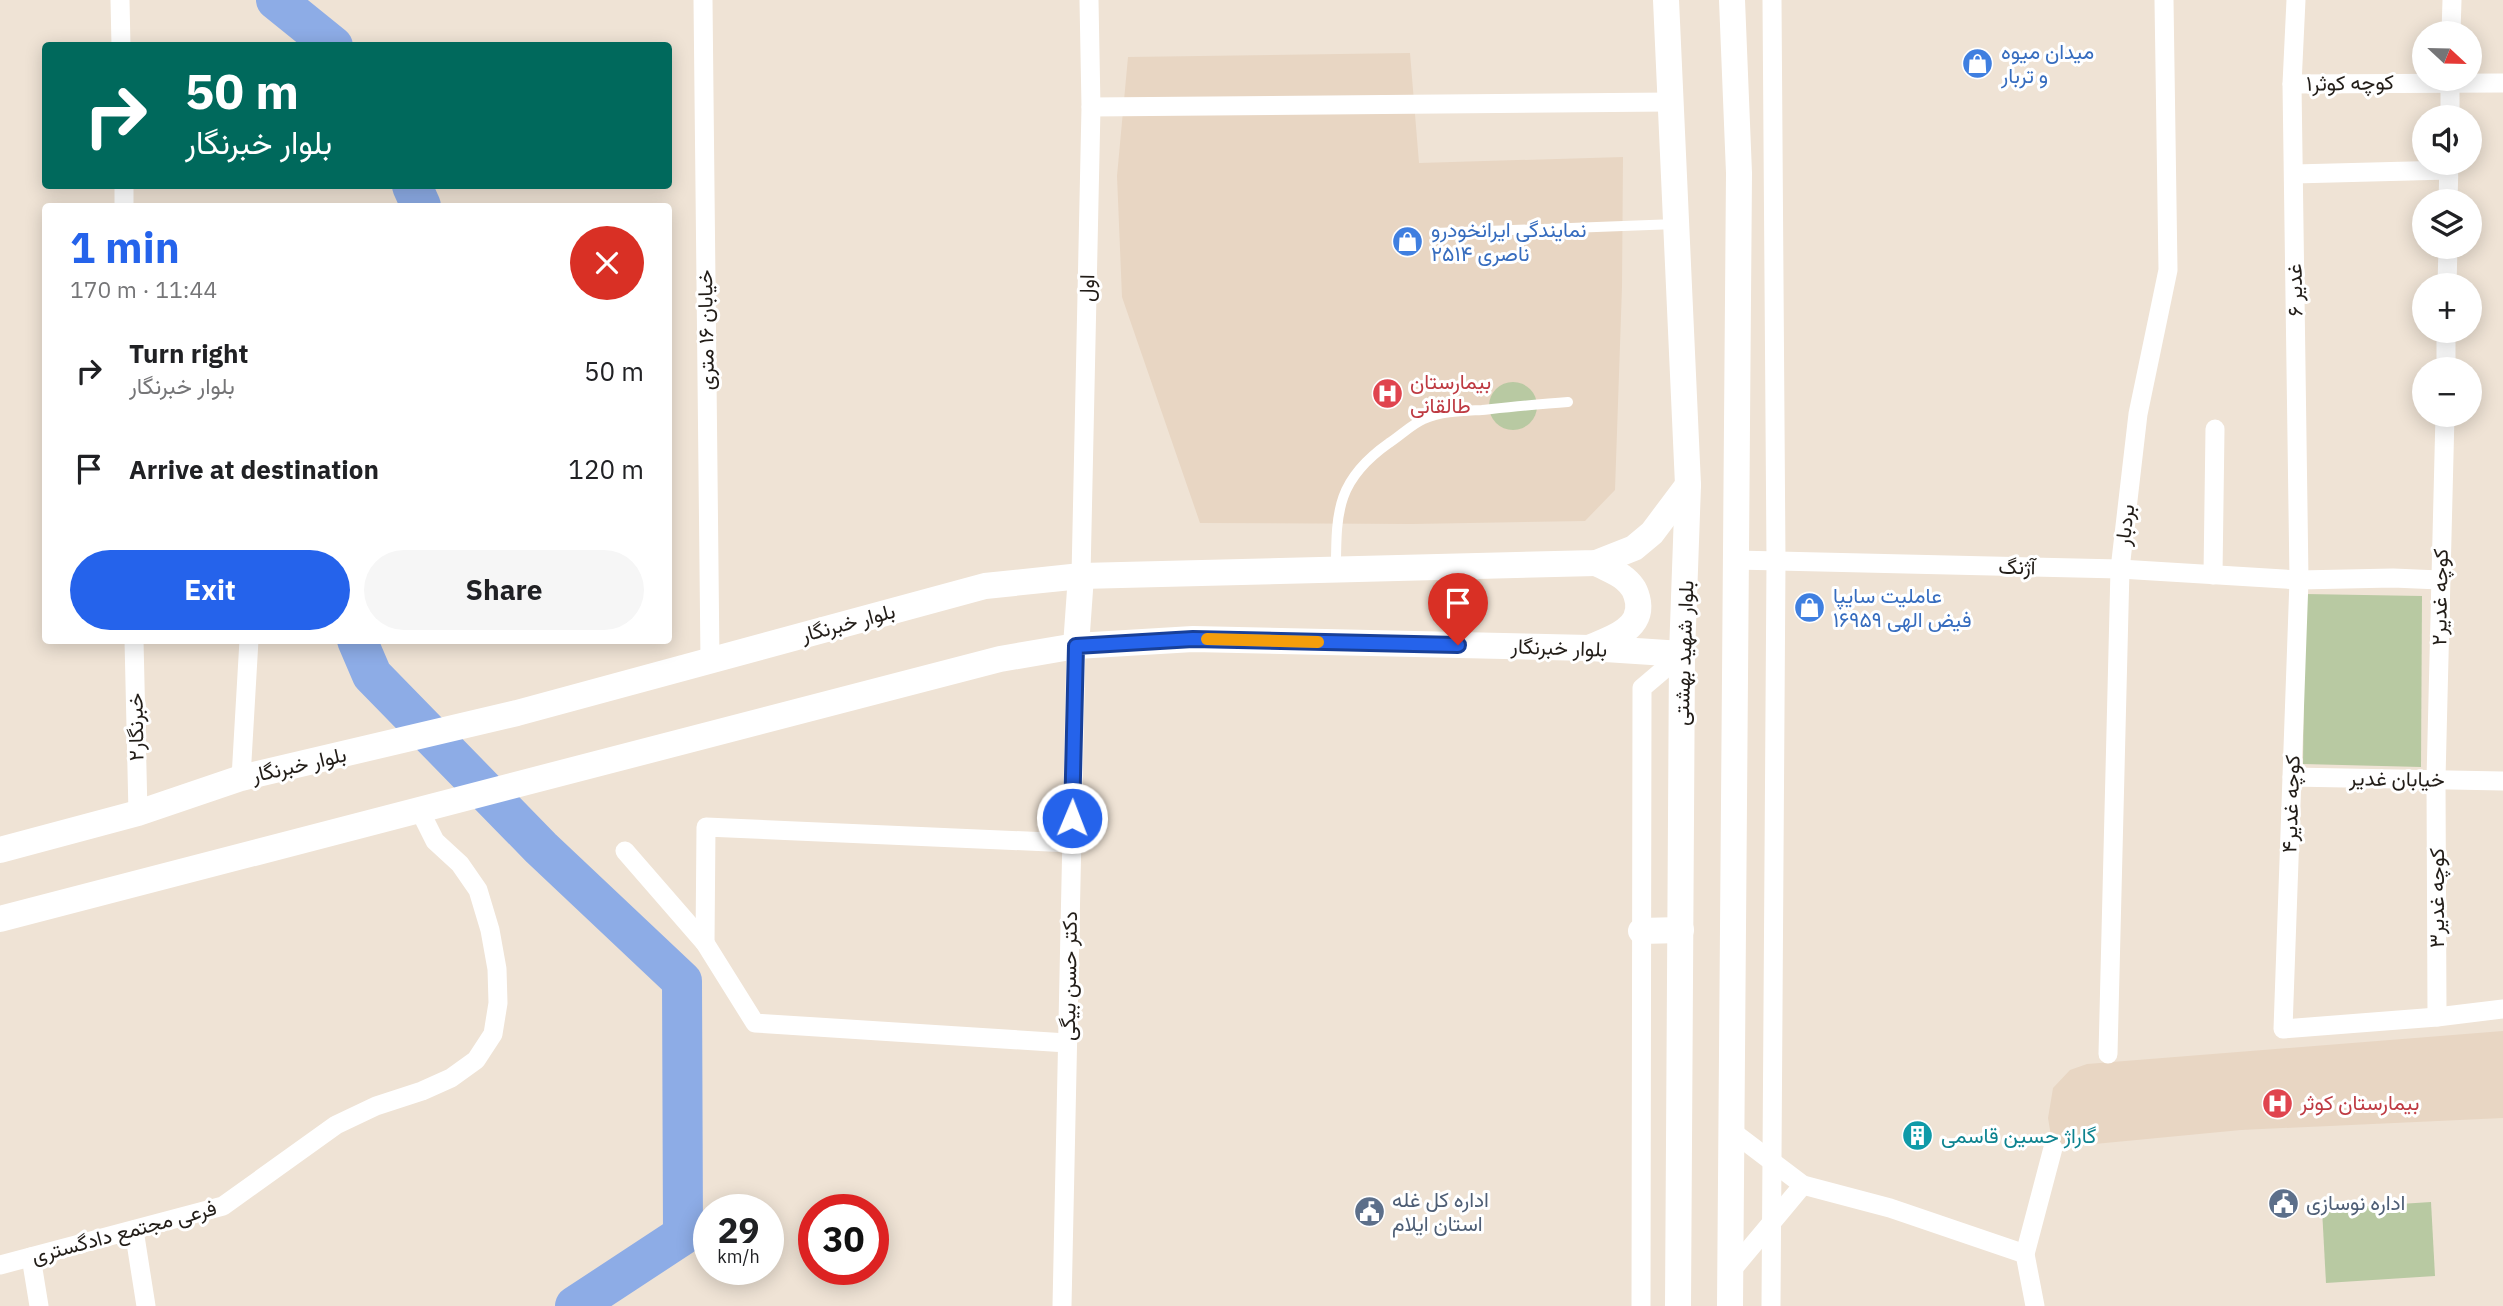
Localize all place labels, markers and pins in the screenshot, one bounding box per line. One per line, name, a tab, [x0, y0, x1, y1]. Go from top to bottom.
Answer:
place label: میدان میوه و تربار	[2000, 37, 2094, 89]
shop icon: میدان میوه و تربار	[1961, 47, 1995, 81]
place label: نمایندگی ایرانخودرو ناصری ۲۵۱۴	[1431, 215, 1587, 267]
shop icon: نمایندگی ایرانخودرو ناصری ۲۵۱۴	[1391, 225, 1425, 259]
place label: بیمارستان طالقانی	[1410, 367, 1491, 419]
hospital icon: بیمارستان طالقانی	[1370, 377, 1404, 411]
pin	[1428, 573, 1488, 645]
place label: عاملیت سایپا ۱۶۹۵۹ فیض الهی	[1833, 581, 1972, 633]
shop icon: عاملیت سایپا ۱۶۹۵۹ فیض الهی	[1793, 591, 1827, 625]
hospital icon: بیمارستان کوثر	[2260, 1086, 2294, 1120]
place label: بیمارستان کوثر	[2299, 1088, 2419, 1116]
building icon: گاراژ حسین قاسمی	[1901, 1119, 1935, 1153]
place label: گاراژ حسین قاسمی	[1941, 1121, 2096, 1149]
place label: اداره کل غله استان ایلام	[1392, 1185, 1489, 1238]
public building icon: اداره نوسازی	[2266, 1186, 2300, 1220]
place label: اداره نوسازی	[2306, 1188, 2405, 1216]
public building icon: اداره کل غله استان ایلام	[1352, 1195, 1386, 1229]

